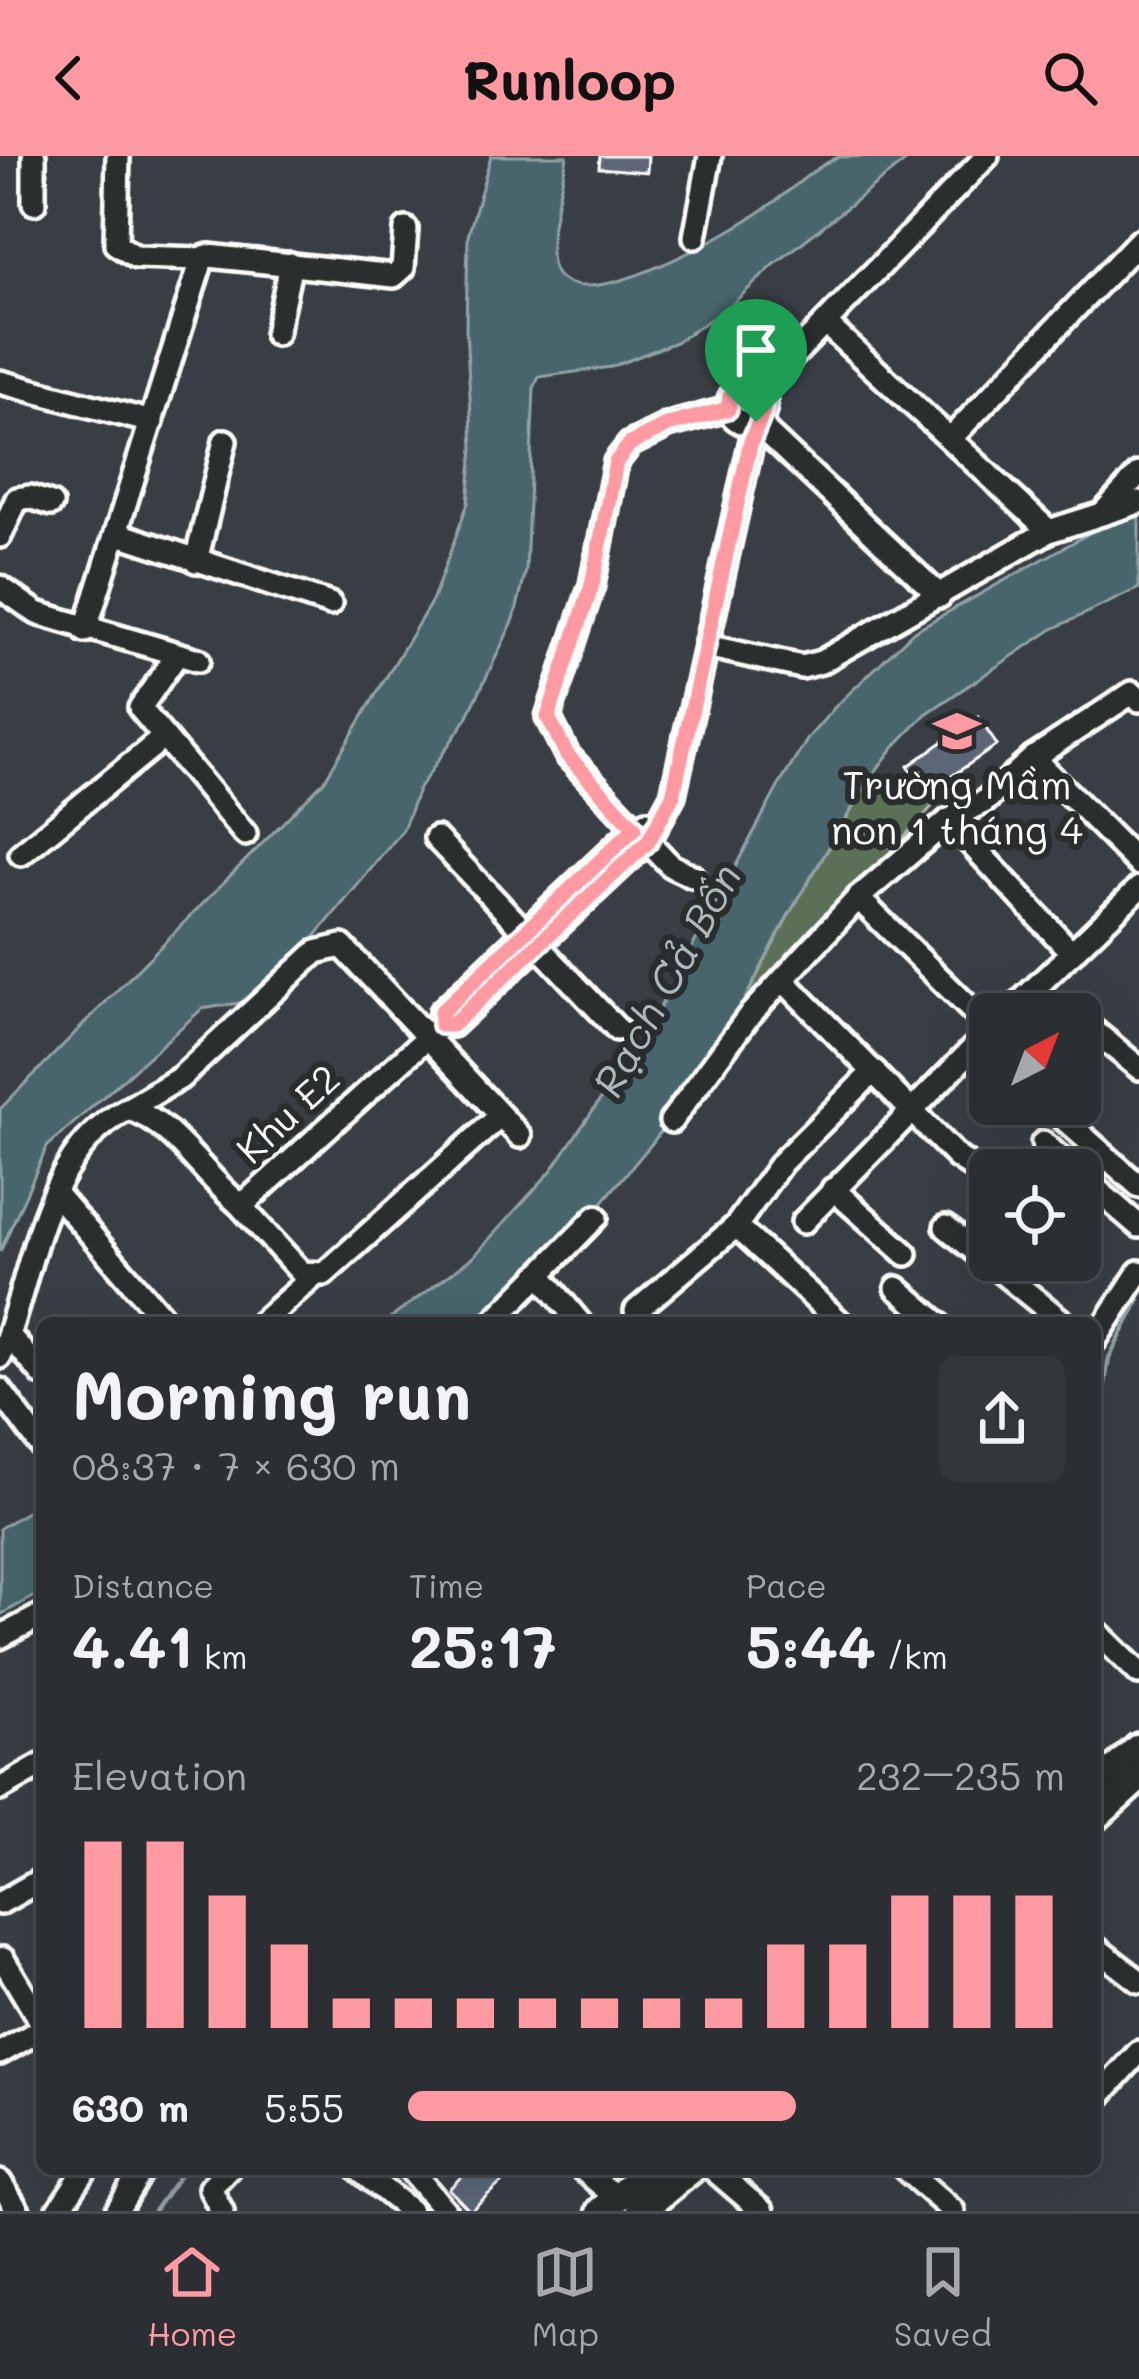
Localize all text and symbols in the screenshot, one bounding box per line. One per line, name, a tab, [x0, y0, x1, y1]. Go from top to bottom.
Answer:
text: Runloop	[463, 43, 676, 114]
icon: back	[36, 45, 102, 111]
icon: search	[1037, 45, 1103, 111]
pin	[705, 299, 807, 422]
icon: arrive	[723, 317, 789, 383]
school or university icon: Trường Mầm non 1 tháng 4	[932, 706, 982, 756]
place label: Trường Mầm non 1 tháng 4	[831, 758, 1083, 855]
water label: Rạch Cả Bốn	[579, 853, 752, 1106]
north arrow	[969, 993, 1101, 1125]
map controls	[969, 993, 1101, 1281]
street label: Khu E2	[224, 1052, 350, 1174]
button: locate	[969, 1149, 1101, 1281]
text: Morning run	[72, 1351, 471, 1437]
button: share	[939, 1356, 1065, 1482]
text: 08:37 · 7 × 630 m	[72, 1439, 400, 1490]
text: Distance	[72, 1563, 214, 1606]
text: Time	[409, 1563, 484, 1606]
text: Pace	[746, 1563, 827, 1606]
text: 4.41	[72, 1606, 193, 1684]
text: 25:17	[409, 1606, 557, 1684]
text: 5:44	[746, 1606, 876, 1684]
text: km	[193, 1634, 248, 1677]
text: /km	[876, 1634, 948, 1677]
text: Elevation	[72, 1749, 247, 1800]
text: 232–235 m	[856, 1749, 1065, 1800]
text: 630 m	[72, 2081, 189, 2132]
text: 5:55	[264, 2081, 344, 2132]
tab: Home	[147, 2239, 237, 2354]
tab: Map	[532, 2239, 599, 2354]
tab: Saved	[894, 2239, 992, 2354]

